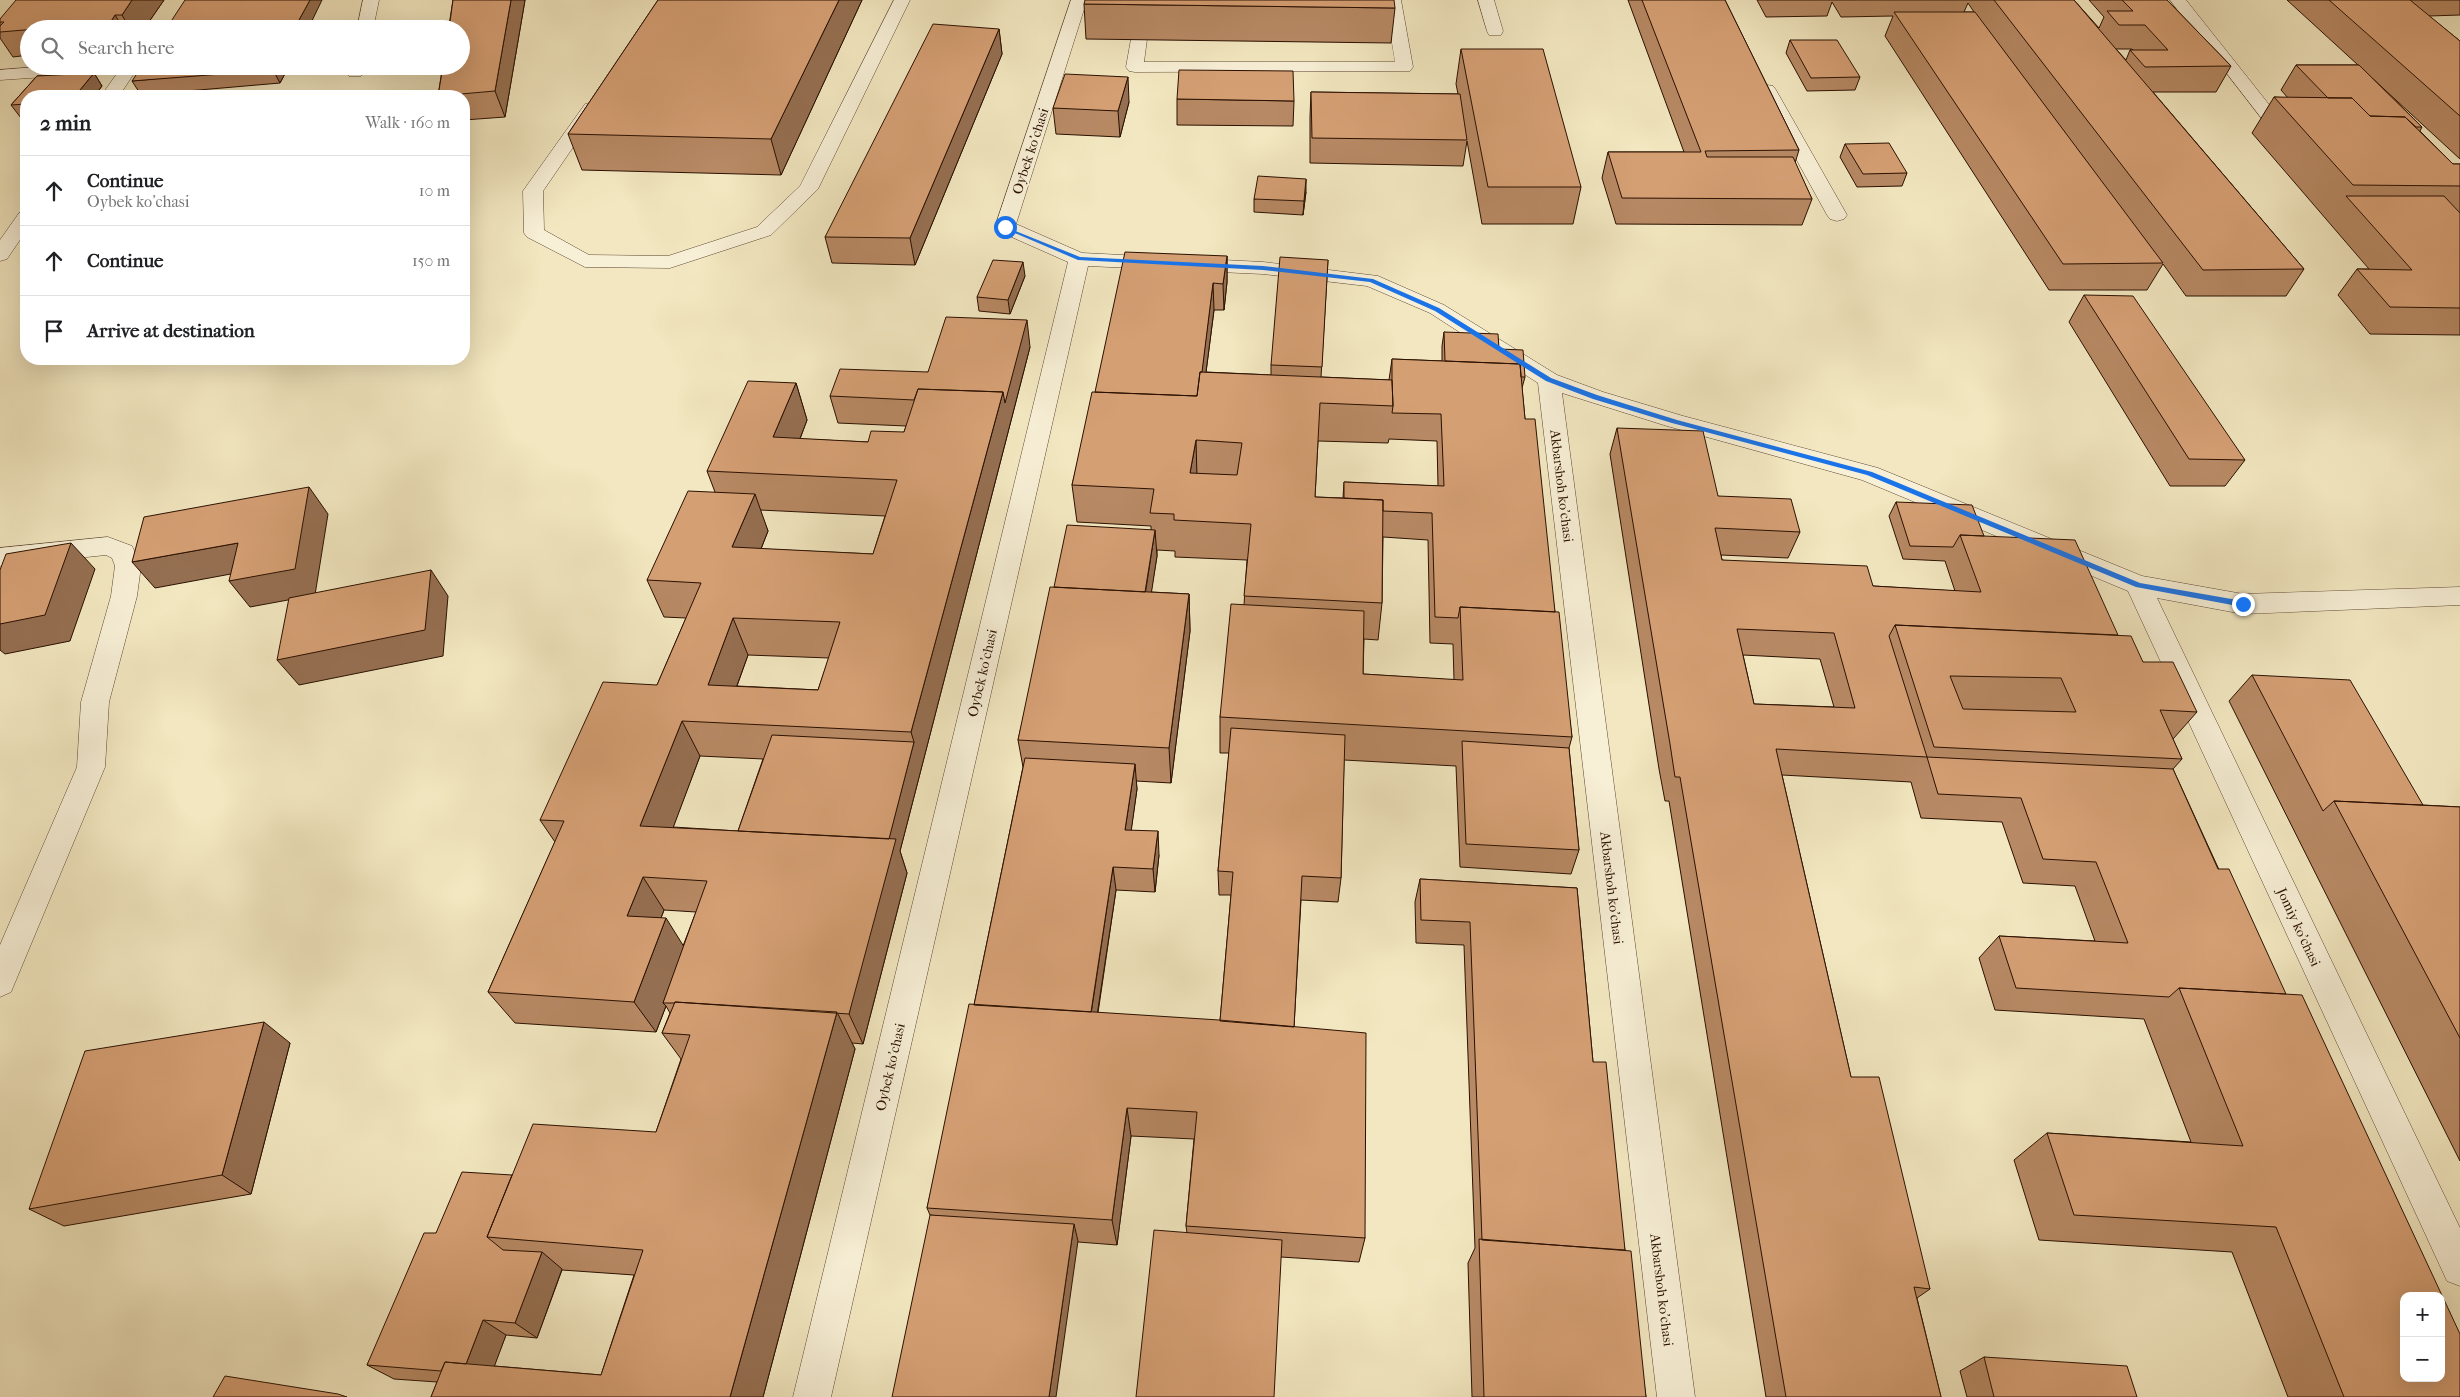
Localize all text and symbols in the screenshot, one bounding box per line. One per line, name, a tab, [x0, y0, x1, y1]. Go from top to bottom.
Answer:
search box	[20, 20, 470, 75]
icon: search	[38, 34, 66, 62]
text: Search here	[78, 37, 174, 59]
street label: Oybek ko'chasi	[1009, 106, 1052, 196]
text: 2 min	[40, 111, 91, 135]
text: Walk · 160 m	[365, 113, 450, 132]
text: Continue	[87, 170, 163, 192]
icon: ahead	[40, 177, 68, 205]
text: 10 m	[419, 181, 450, 200]
text: Oybek ko'chasi	[87, 192, 189, 211]
route start	[994, 216, 1017, 239]
icon: ahead	[40, 247, 68, 275]
text: Continue	[87, 250, 163, 272]
text: 150 m	[412, 251, 450, 270]
icon: arrive	[40, 317, 68, 345]
text: Arrive at destination	[87, 320, 255, 342]
street label: Akbarshoh ko'chasi	[1546, 428, 1577, 543]
route end	[2232, 593, 2255, 616]
street label: Oybek ko'chasi	[964, 628, 1001, 719]
street label: Akbarshoh ko'chasi	[1596, 830, 1627, 945]
street label: Jomiy ko'chasi	[2273, 884, 2324, 969]
street label: Oybek ko'chasi	[872, 1022, 909, 1113]
street label: Akbarshoh ko'chasi	[1646, 1232, 1677, 1347]
map controls	[2400, 1292, 2445, 1382]
button: +	[2400, 1292, 2445, 1337]
button: −	[2400, 1337, 2445, 1382]

